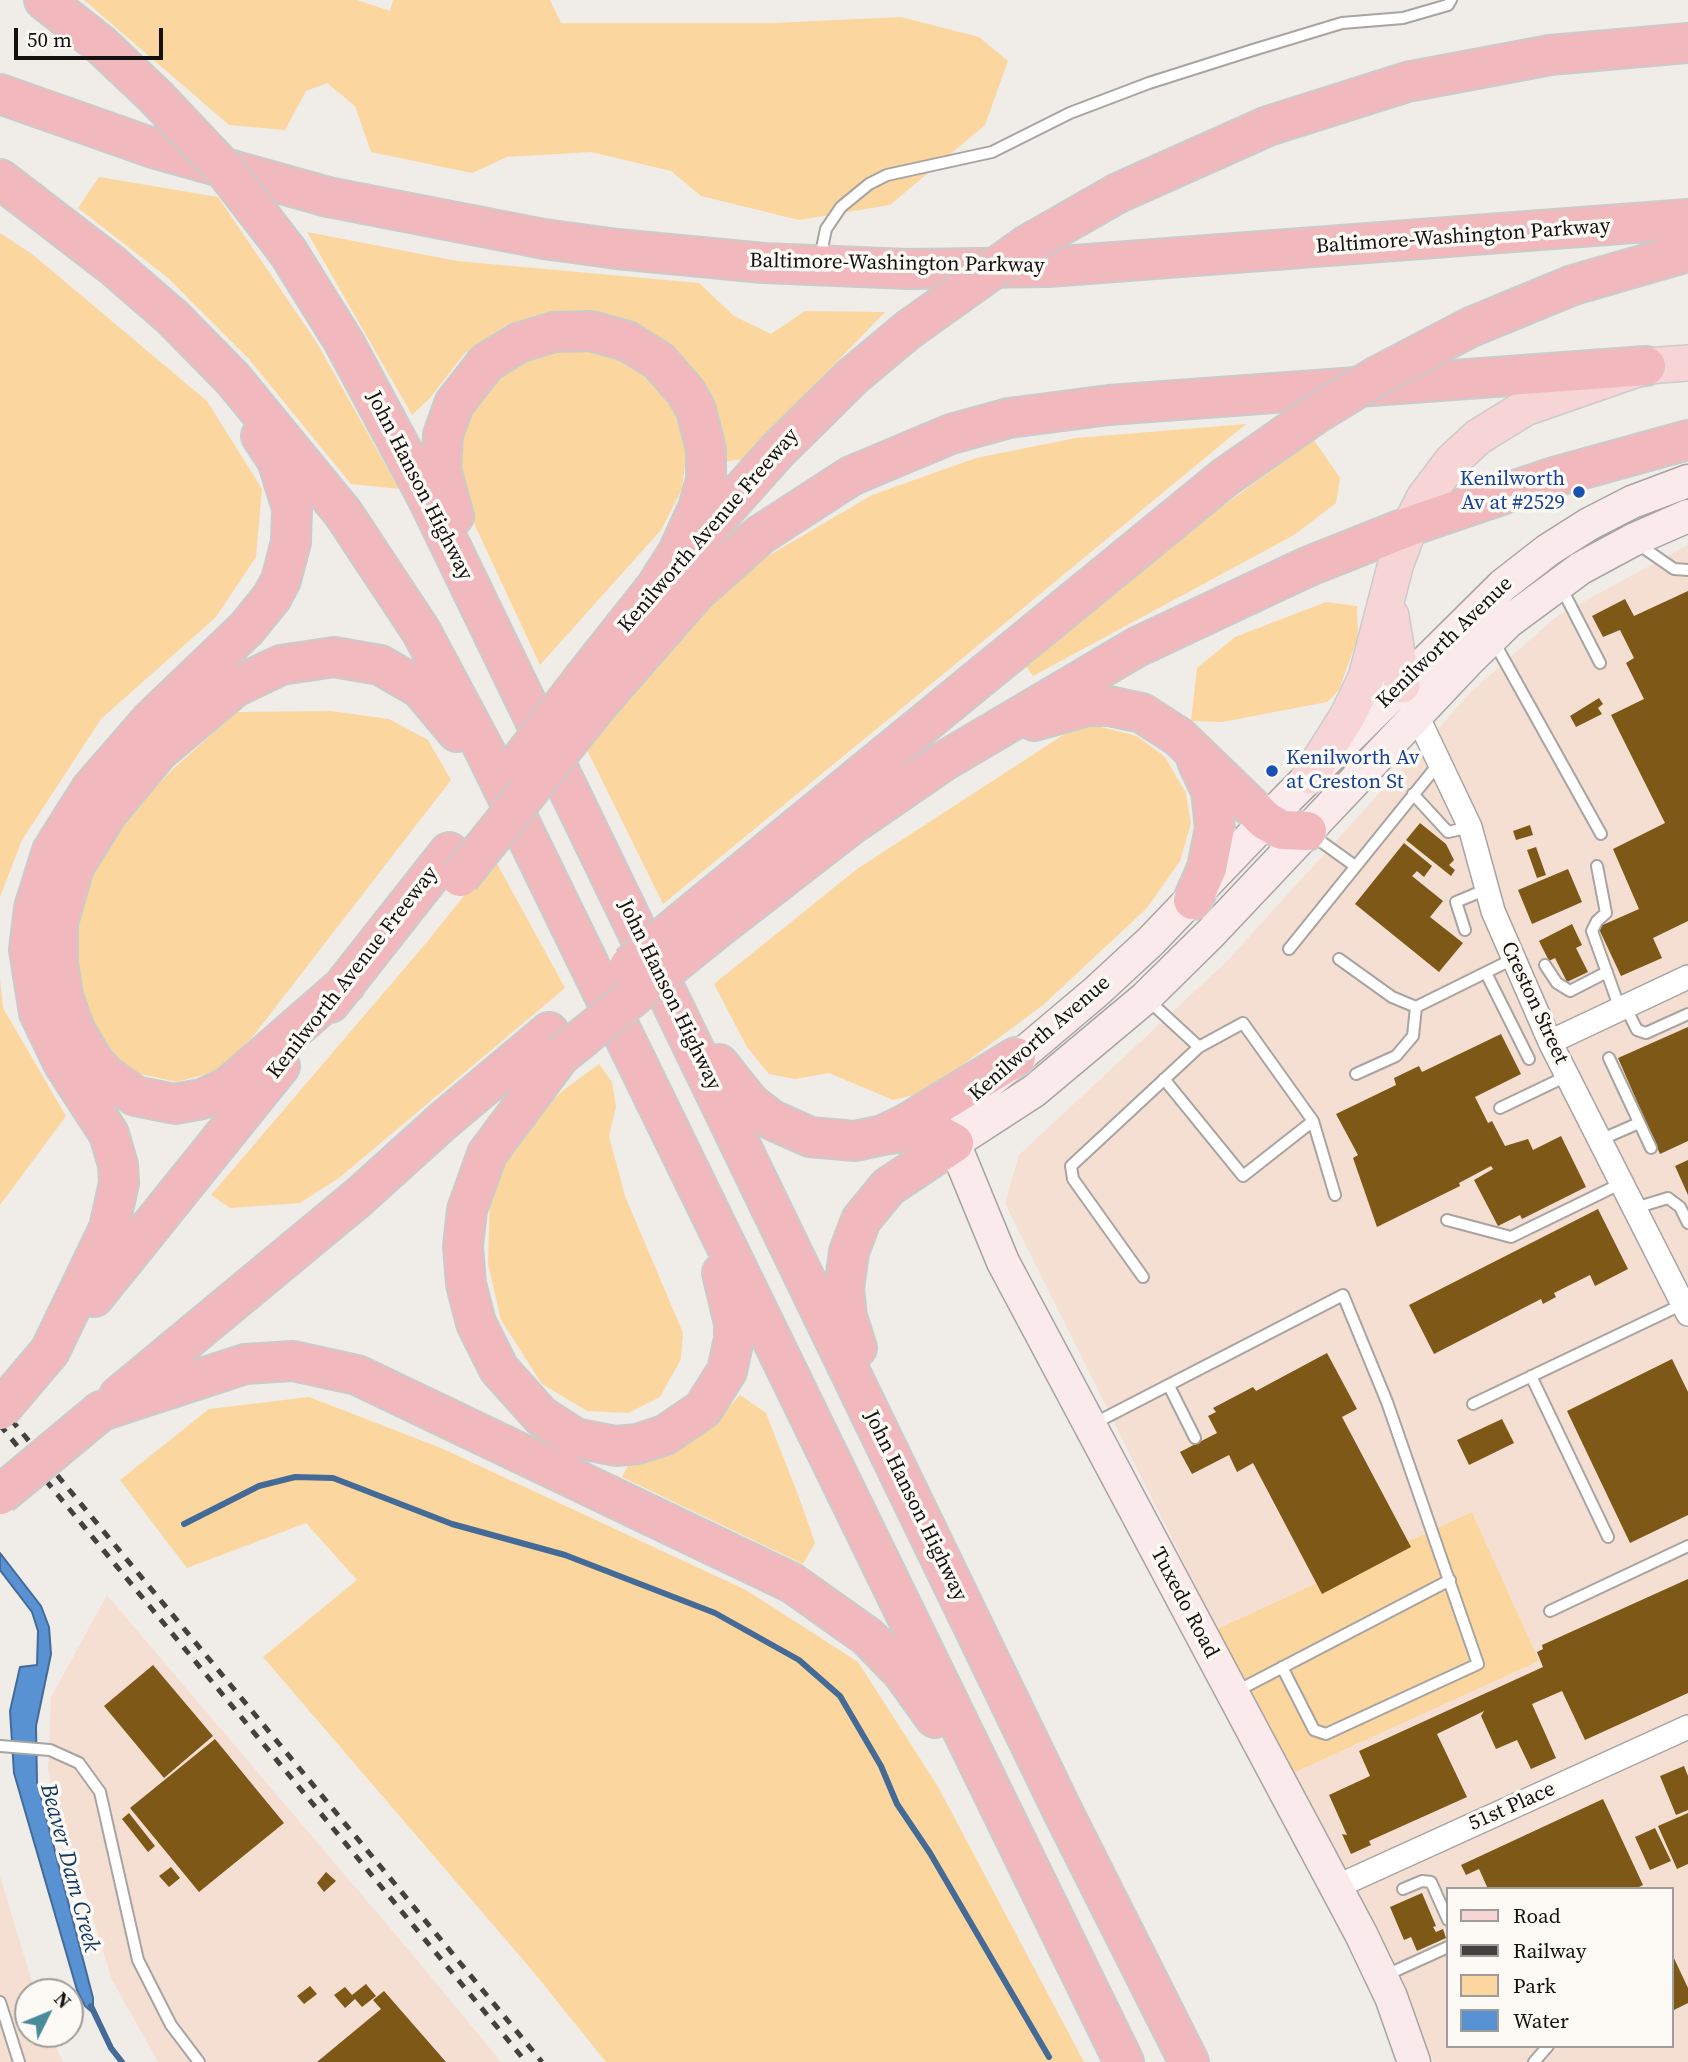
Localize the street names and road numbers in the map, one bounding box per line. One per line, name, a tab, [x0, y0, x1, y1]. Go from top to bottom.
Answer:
street label: Baltimore-Washington Parkway	[1315, 214, 1611, 260]
street label: Baltimore-Washington Parkway	[749, 249, 1045, 279]
street label: John Hanson Highway	[360, 387, 478, 585]
street label: Kenilworth Avenue Freeway	[613, 424, 805, 638]
street label: Kenilworth Avenue	[1372, 572, 1518, 714]
street label: Kenilworth Avenue Freeway	[262, 862, 444, 1084]
street label: John Hanson Highway	[612, 896, 726, 1094]
street label: Creston Street	[1495, 938, 1573, 1068]
street label: Kenilworth Avenue	[964, 971, 1116, 1107]
street label: John Hanson Highway	[858, 1407, 972, 1605]
street label: Tuxedo Road	[1144, 1543, 1224, 1663]
street label: 51st Place	[1465, 1777, 1559, 1837]

